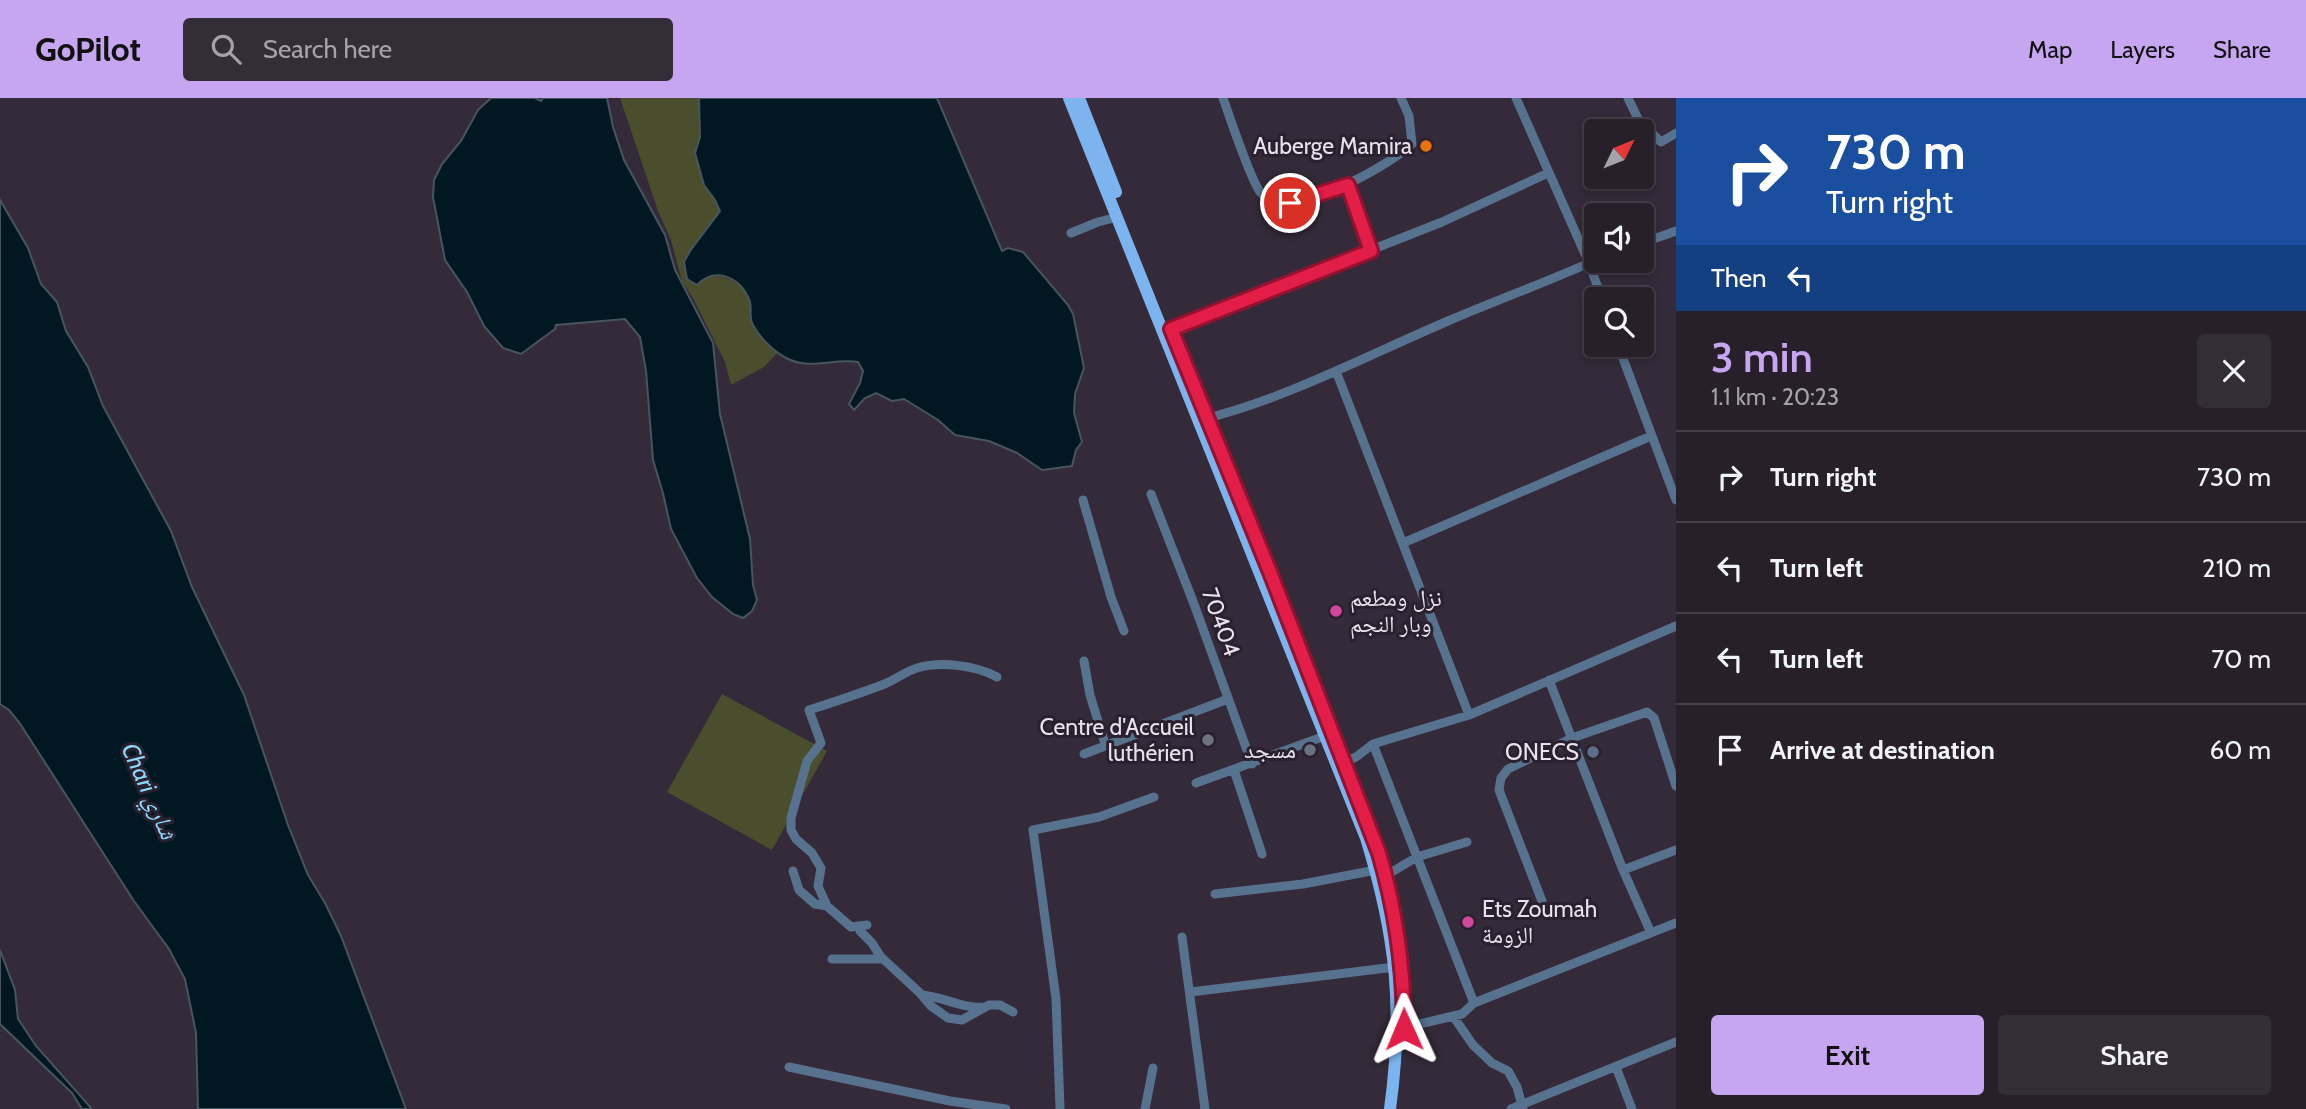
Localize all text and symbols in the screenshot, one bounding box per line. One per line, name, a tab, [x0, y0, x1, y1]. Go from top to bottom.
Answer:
search box	[183, 18, 673, 81]
text: GoPilot	[35, 29, 141, 69]
icon: search	[207, 30, 245, 68]
text: Search here	[263, 33, 392, 65]
text: Map	[2028, 35, 2072, 64]
text: Layers	[2110, 35, 2175, 64]
text: Share	[2213, 35, 2271, 64]
north arrow	[1584, 119, 1654, 189]
map controls	[1584, 119, 1654, 357]
text: 730 m	[1826, 122, 1966, 181]
icon: right	[1711, 126, 1802, 217]
place label: Auberge Mamira	[1253, 132, 1412, 160]
marker: Auberge Mamira	[1418, 138, 1434, 154]
pin	[1260, 173, 1320, 233]
text: Turn right	[1826, 182, 1953, 221]
icon: arrive	[1271, 184, 1309, 222]
button: sound	[1584, 203, 1654, 273]
icon: left	[1781, 259, 1819, 297]
text: Then	[1711, 262, 1767, 294]
button: search	[1584, 287, 1654, 357]
text: 3 min	[1711, 331, 1813, 383]
button: close	[2197, 334, 2271, 408]
text: 1.1 km · 20:23	[1711, 383, 1839, 411]
icon: right	[1711, 458, 1749, 496]
text: Turn right	[1770, 461, 1876, 493]
text: 730 m	[2197, 461, 2271, 493]
icon: left	[1711, 549, 1749, 587]
text: Turn left	[1770, 552, 1863, 584]
text: 210 m	[2202, 552, 2271, 584]
street label: 70404	[1196, 584, 1246, 660]
place label: نزل ومطعم وبار النجم	[1350, 584, 1442, 640]
marker: نزل ومطعم وبار النجم	[1328, 603, 1344, 619]
icon: left	[1711, 640, 1749, 678]
text: Turn left	[1770, 643, 1863, 675]
text: 70 m	[2211, 643, 2271, 675]
place label: Centre d'Accueil luthérien	[1040, 713, 1195, 767]
icon: arrive	[1711, 731, 1749, 769]
marker: Centre d'Accueil luthérien	[1200, 732, 1216, 748]
text: Arrive at destination	[1770, 734, 1995, 766]
text: 60 m	[2209, 734, 2271, 766]
place label: مسجد	[1244, 736, 1296, 764]
water label: Chari شاري	[111, 738, 184, 847]
place label: ONECS	[1505, 738, 1579, 766]
marker: مسجد	[1302, 742, 1318, 758]
marker: ONECS	[1585, 744, 1601, 760]
place label: Ets Zoumah الزومة	[1482, 895, 1597, 949]
marker: Ets Zoumah الزومة	[1460, 914, 1476, 930]
position arrow	[1367, 992, 1441, 1066]
button: Exit	[1711, 1015, 1984, 1095]
button: Share	[1998, 1015, 2271, 1095]

